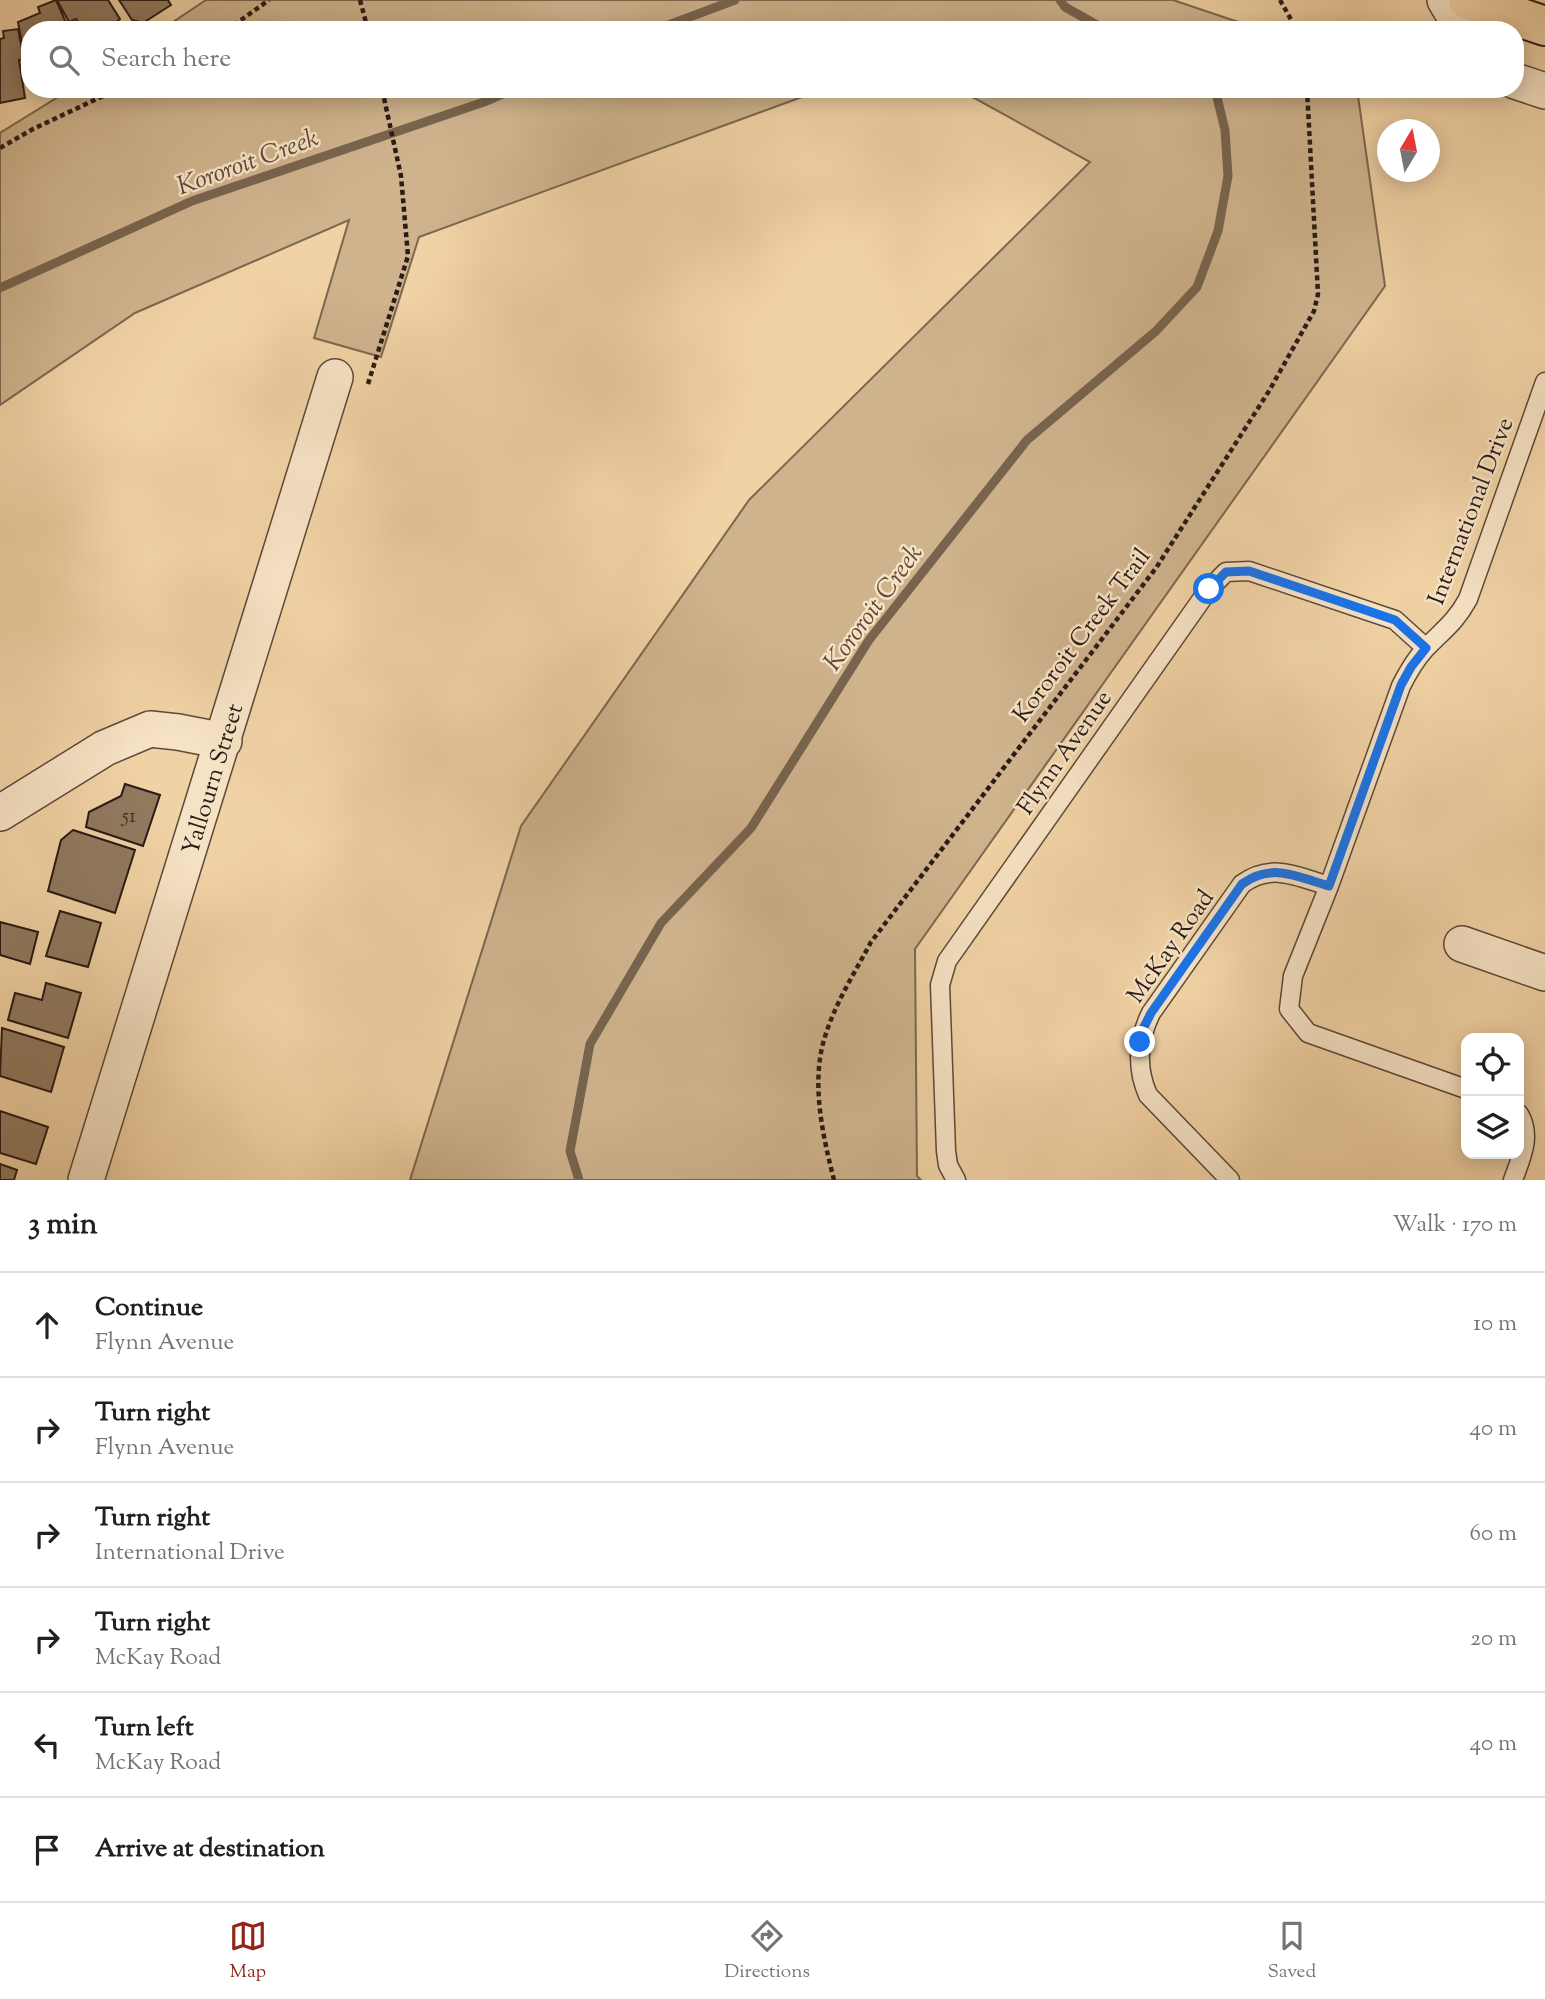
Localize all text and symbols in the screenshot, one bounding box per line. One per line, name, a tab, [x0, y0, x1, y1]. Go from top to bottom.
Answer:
search box	[21, 21, 1524, 98]
icon: search	[45, 41, 83, 79]
text: Search here	[101, 41, 231, 78]
north arrow	[1377, 119, 1440, 182]
water label: Kororoit Creek	[172, 121, 324, 206]
street label: International Drive	[1421, 413, 1523, 610]
water label: Kororoit Creek	[815, 537, 933, 679]
street label: Kororoit Creek Trail	[1006, 542, 1160, 730]
route start	[1193, 573, 1224, 604]
street label: Flynn Avenue	[1010, 684, 1121, 822]
street label: Yallourn Street	[175, 700, 253, 860]
house number: 51	[121, 802, 136, 832]
street label: McKay Road	[1120, 883, 1224, 1011]
route end	[1124, 1026, 1155, 1057]
map controls	[1461, 1033, 1524, 1159]
button: locate	[1461, 1033, 1524, 1096]
button: layers	[1461, 1096, 1524, 1159]
text: 3 min	[28, 1204, 98, 1247]
text: Walk · 170 m	[1392, 1209, 1517, 1242]
text: Continue	[95, 1290, 203, 1327]
icon: ahead	[28, 1306, 66, 1344]
text: 10 m	[1473, 1308, 1517, 1341]
text: Flynn Avenue	[95, 1327, 234, 1360]
text: Turn right	[95, 1395, 210, 1432]
icon: right	[28, 1411, 66, 1449]
text: 40 m	[1470, 1413, 1517, 1446]
text: Flynn Avenue	[95, 1432, 234, 1465]
text: Turn right	[95, 1500, 210, 1537]
icon: right	[28, 1516, 66, 1554]
text: 60 m	[1469, 1518, 1517, 1551]
text: International Drive	[95, 1537, 285, 1570]
text: Turn right	[95, 1605, 210, 1642]
icon: right	[28, 1621, 66, 1659]
text: 20 m	[1470, 1623, 1517, 1656]
text: McKay Road	[95, 1642, 221, 1675]
text: Turn left	[95, 1710, 194, 1747]
icon: left	[28, 1726, 66, 1764]
text: 40 m	[1470, 1728, 1517, 1761]
text: McKay Road	[95, 1747, 221, 1780]
icon: arrive	[28, 1831, 66, 1869]
text: Arrive at destination	[95, 1831, 325, 1868]
tab: Map	[229, 1917, 267, 1986]
tab: Directions	[724, 1917, 810, 1986]
tab: Saved	[1267, 1917, 1316, 1986]

